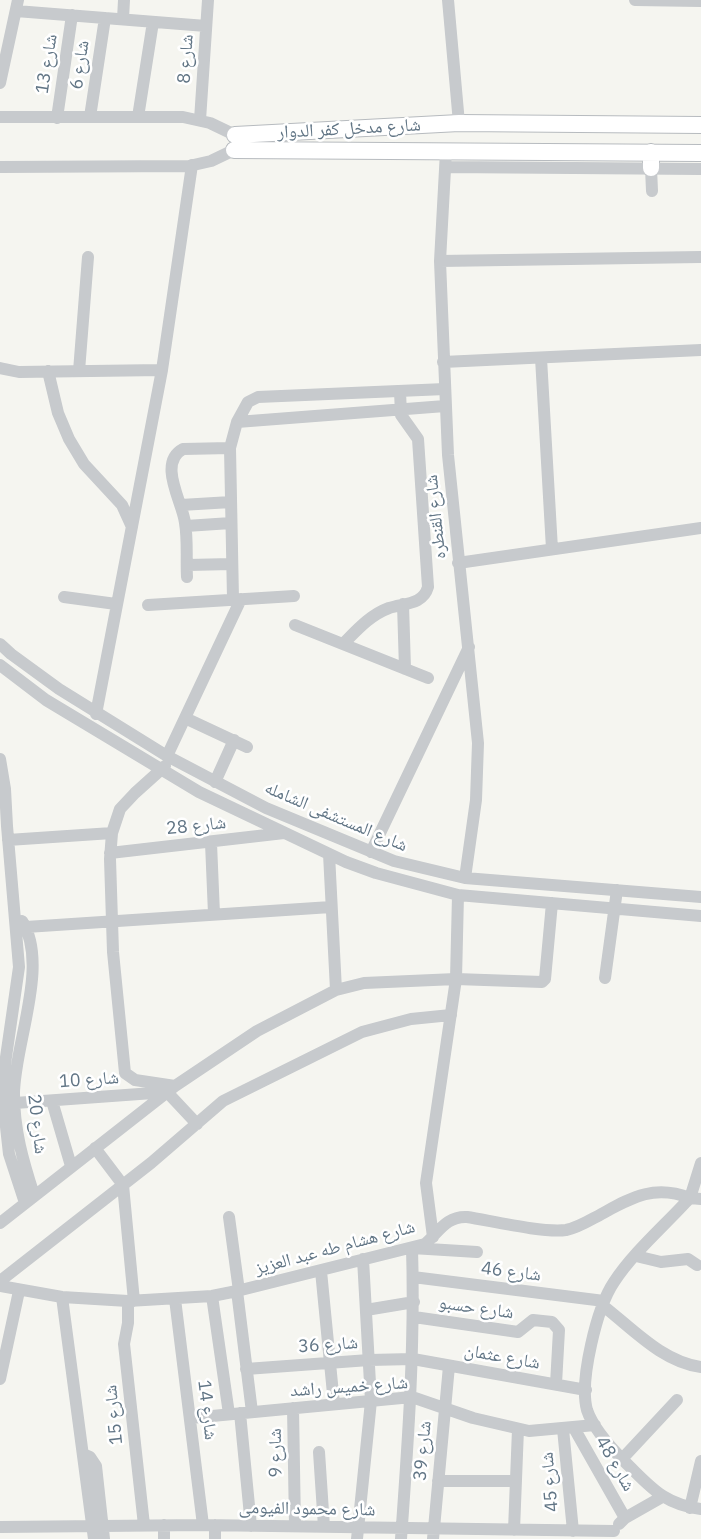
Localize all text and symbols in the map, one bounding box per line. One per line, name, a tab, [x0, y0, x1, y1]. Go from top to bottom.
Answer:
street label: شارع 13	[32, 33, 62, 95]
street label: شارع 8	[174, 34, 198, 84]
street label: شارع 6	[66, 39, 94, 91]
street label: شارع مدخل كفر الدوار	[277, 114, 421, 144]
street label: شارع القنطره	[421, 474, 451, 560]
street label: شارع المستشفى الشامله	[261, 777, 411, 857]
street label: شارع 28	[165, 812, 227, 840]
street label: شارع 10	[58, 1067, 120, 1093]
street label: شارع 20	[23, 1093, 51, 1155]
street label: شارع هشام طه عبد العزيز	[253, 1216, 417, 1280]
street label: شارع 46	[480, 1258, 542, 1286]
street label: شارع حسبو	[437, 1292, 515, 1324]
street label: شارع 36	[297, 1332, 359, 1358]
street label: شارع عثمان	[462, 1340, 542, 1374]
street label: شارع خميس راشد	[289, 1372, 409, 1402]
street label: شارع 14	[193, 1379, 221, 1441]
street label: شارع 15	[100, 1384, 128, 1446]
street label: شارع 39	[410, 1420, 436, 1482]
street label: شارع 9	[265, 1428, 287, 1478]
street label: شارع 48	[591, 1433, 639, 1495]
street label: شارع 45	[537, 1451, 563, 1513]
street label: شارع محمود الفيومى	[238, 1497, 376, 1521]

